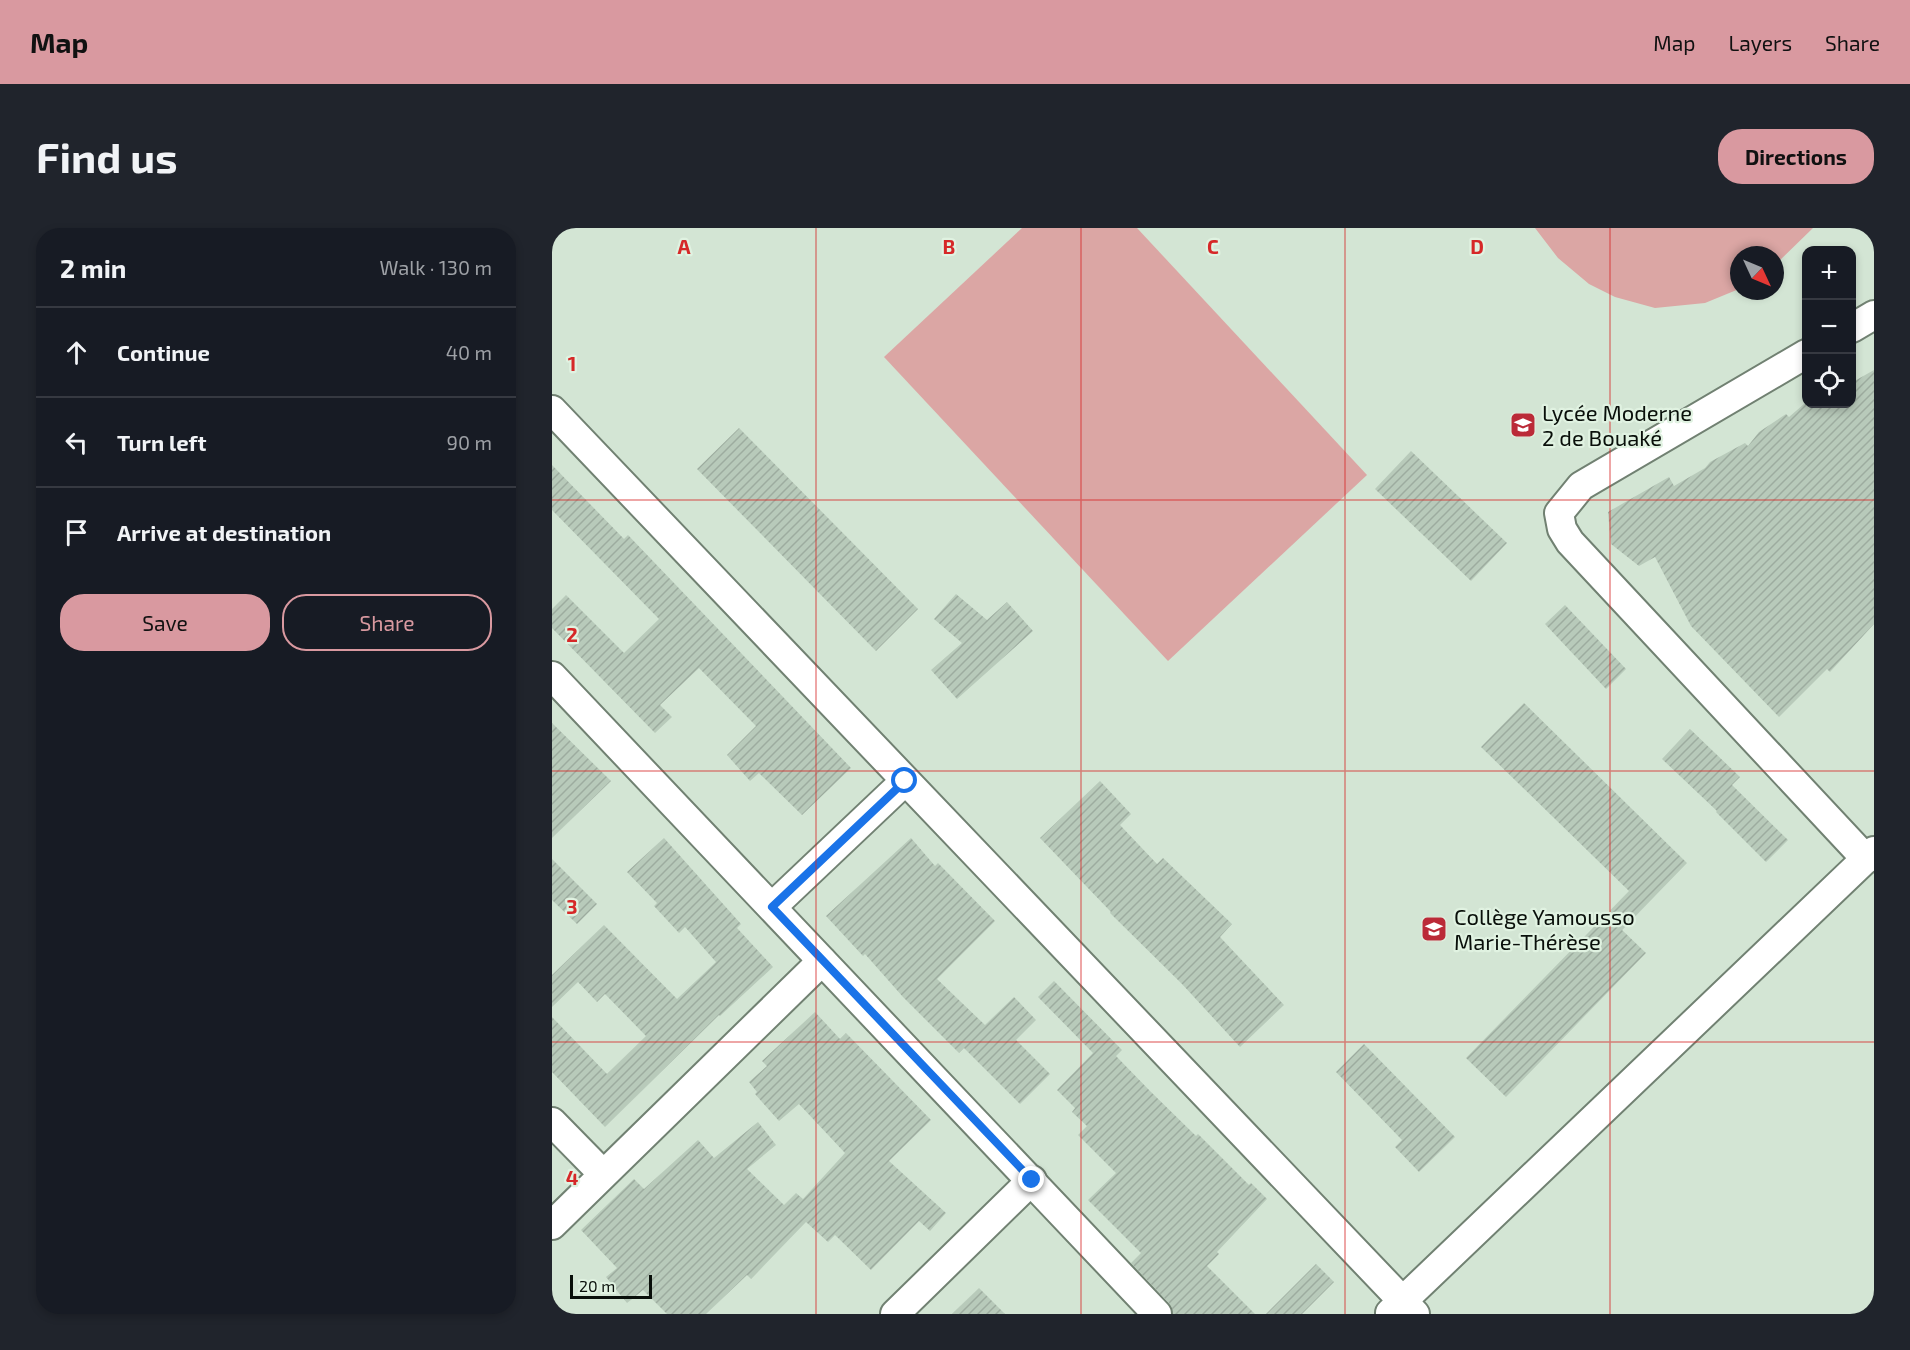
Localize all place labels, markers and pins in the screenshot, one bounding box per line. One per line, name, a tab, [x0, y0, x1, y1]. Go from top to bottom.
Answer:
place label: Lycée Moderne 2 de Bouaké	[1542, 399, 1692, 450]
school or university icon: Lycée Moderne 2 de Bouaké	[1508, 410, 1538, 440]
place label: Collège Yamousso Marie-Thérèse	[1454, 903, 1635, 954]
school or university icon: Collège Yamousso Marie-Thérèse	[1419, 914, 1449, 944]

